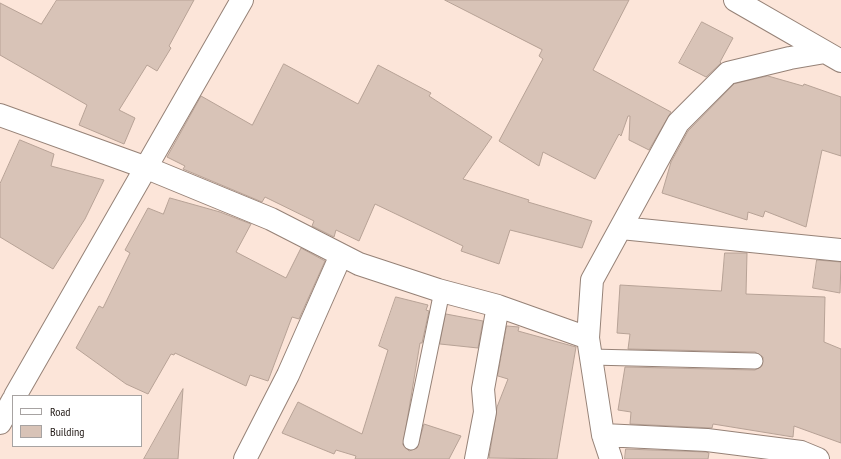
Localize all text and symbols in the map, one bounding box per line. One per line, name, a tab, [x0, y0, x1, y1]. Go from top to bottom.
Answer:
legend	[12, 395, 142, 447]
text: Road	[50, 404, 70, 419]
text: Building	[50, 424, 85, 439]

